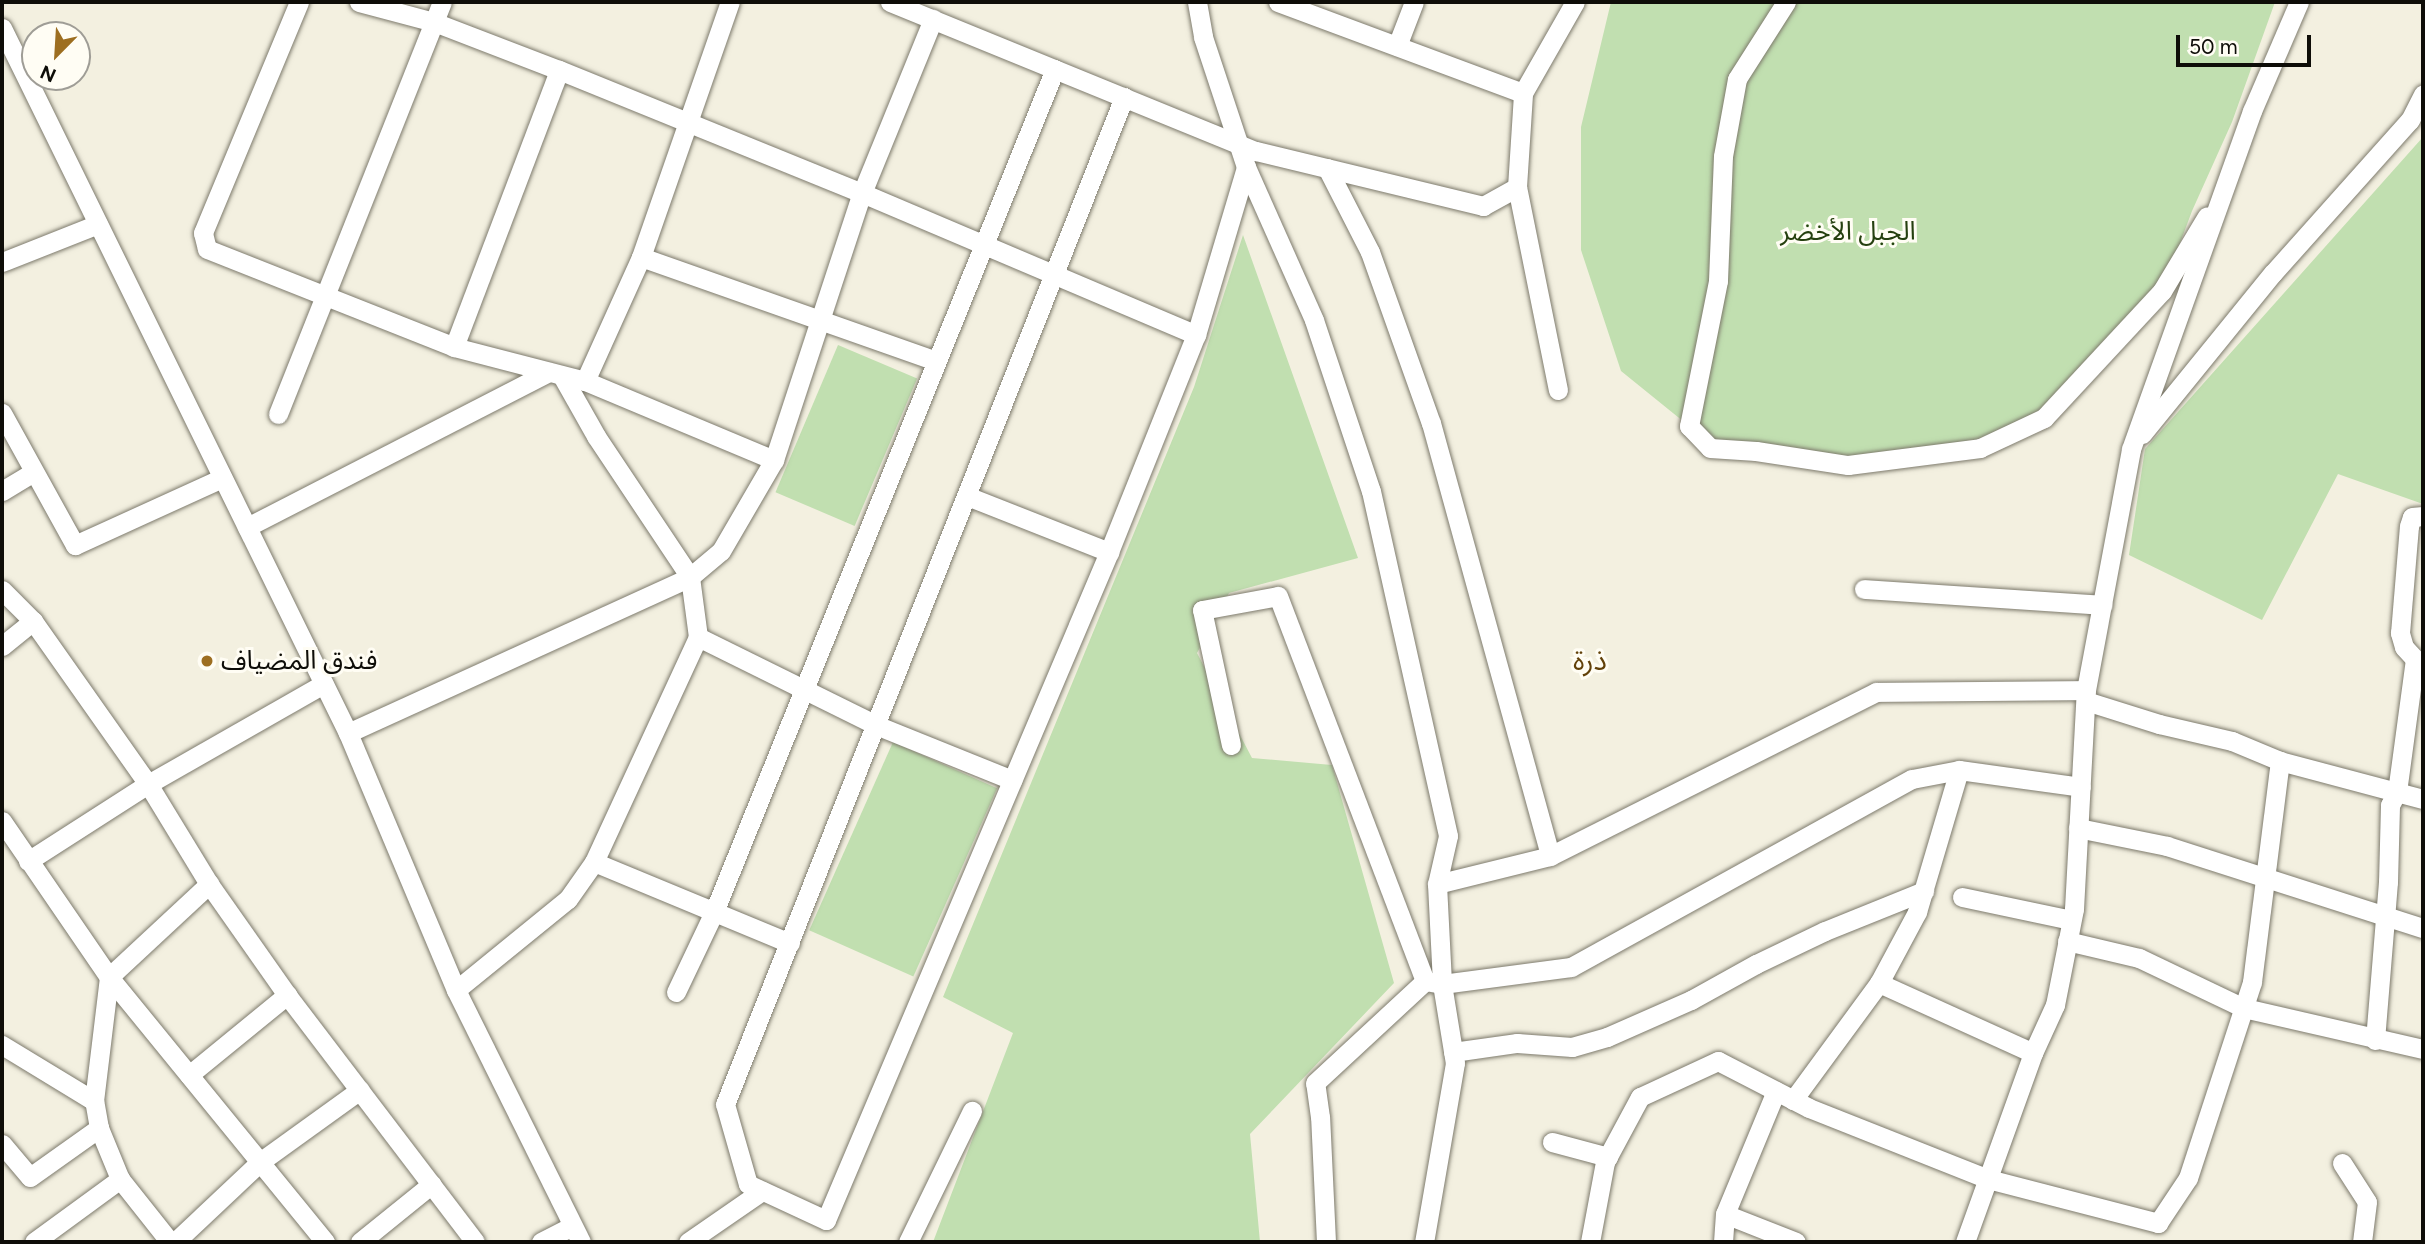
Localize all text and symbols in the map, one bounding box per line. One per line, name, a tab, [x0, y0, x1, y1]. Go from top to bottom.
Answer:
north arrow	[21, 21, 91, 91]
scale bar	[2180, 21, 2315, 65]
text: 50 m	[2189, 34, 2238, 59]
text: N	[37, 60, 59, 87]
park label: الجبل الأخضر	[1780, 216, 1916, 248]
district label: ذرة	[1573, 643, 1607, 677]
place label: فندق المضياف	[221, 645, 377, 677]
marker: فندق المضياف	[199, 653, 215, 669]

